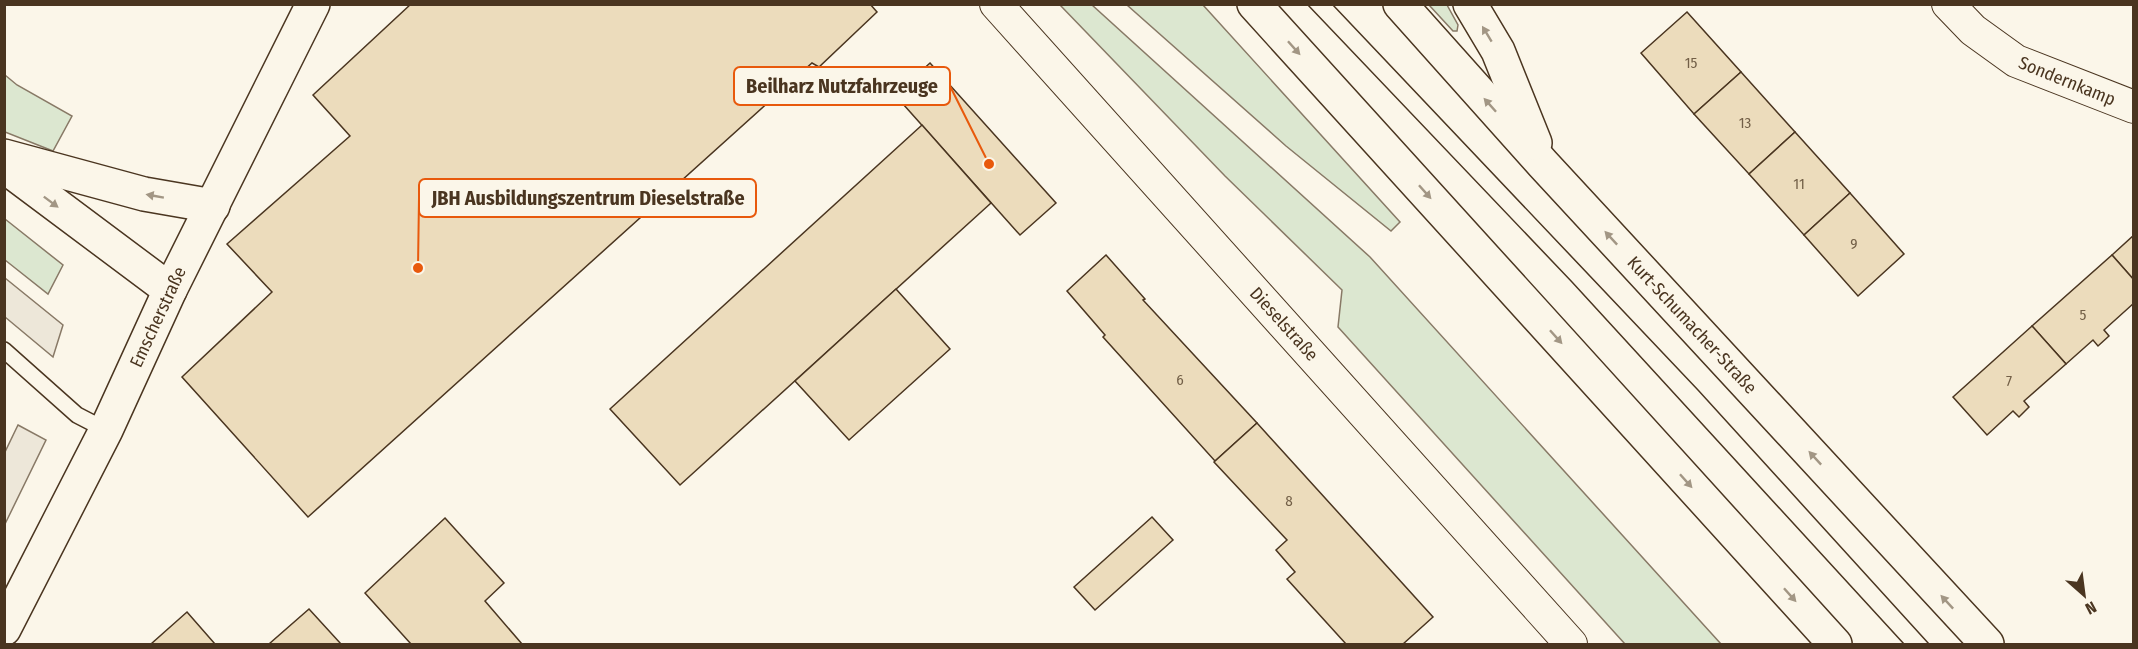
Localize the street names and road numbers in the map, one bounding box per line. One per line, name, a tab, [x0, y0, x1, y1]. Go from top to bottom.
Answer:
street label: Sondernkamp	[2015, 52, 2119, 110]
street label: Kurt-Schumacher-Straße	[1623, 252, 1761, 398]
street label: Emscherstraße	[125, 263, 191, 371]
street label: Dieselstraße	[1245, 283, 1323, 366]

